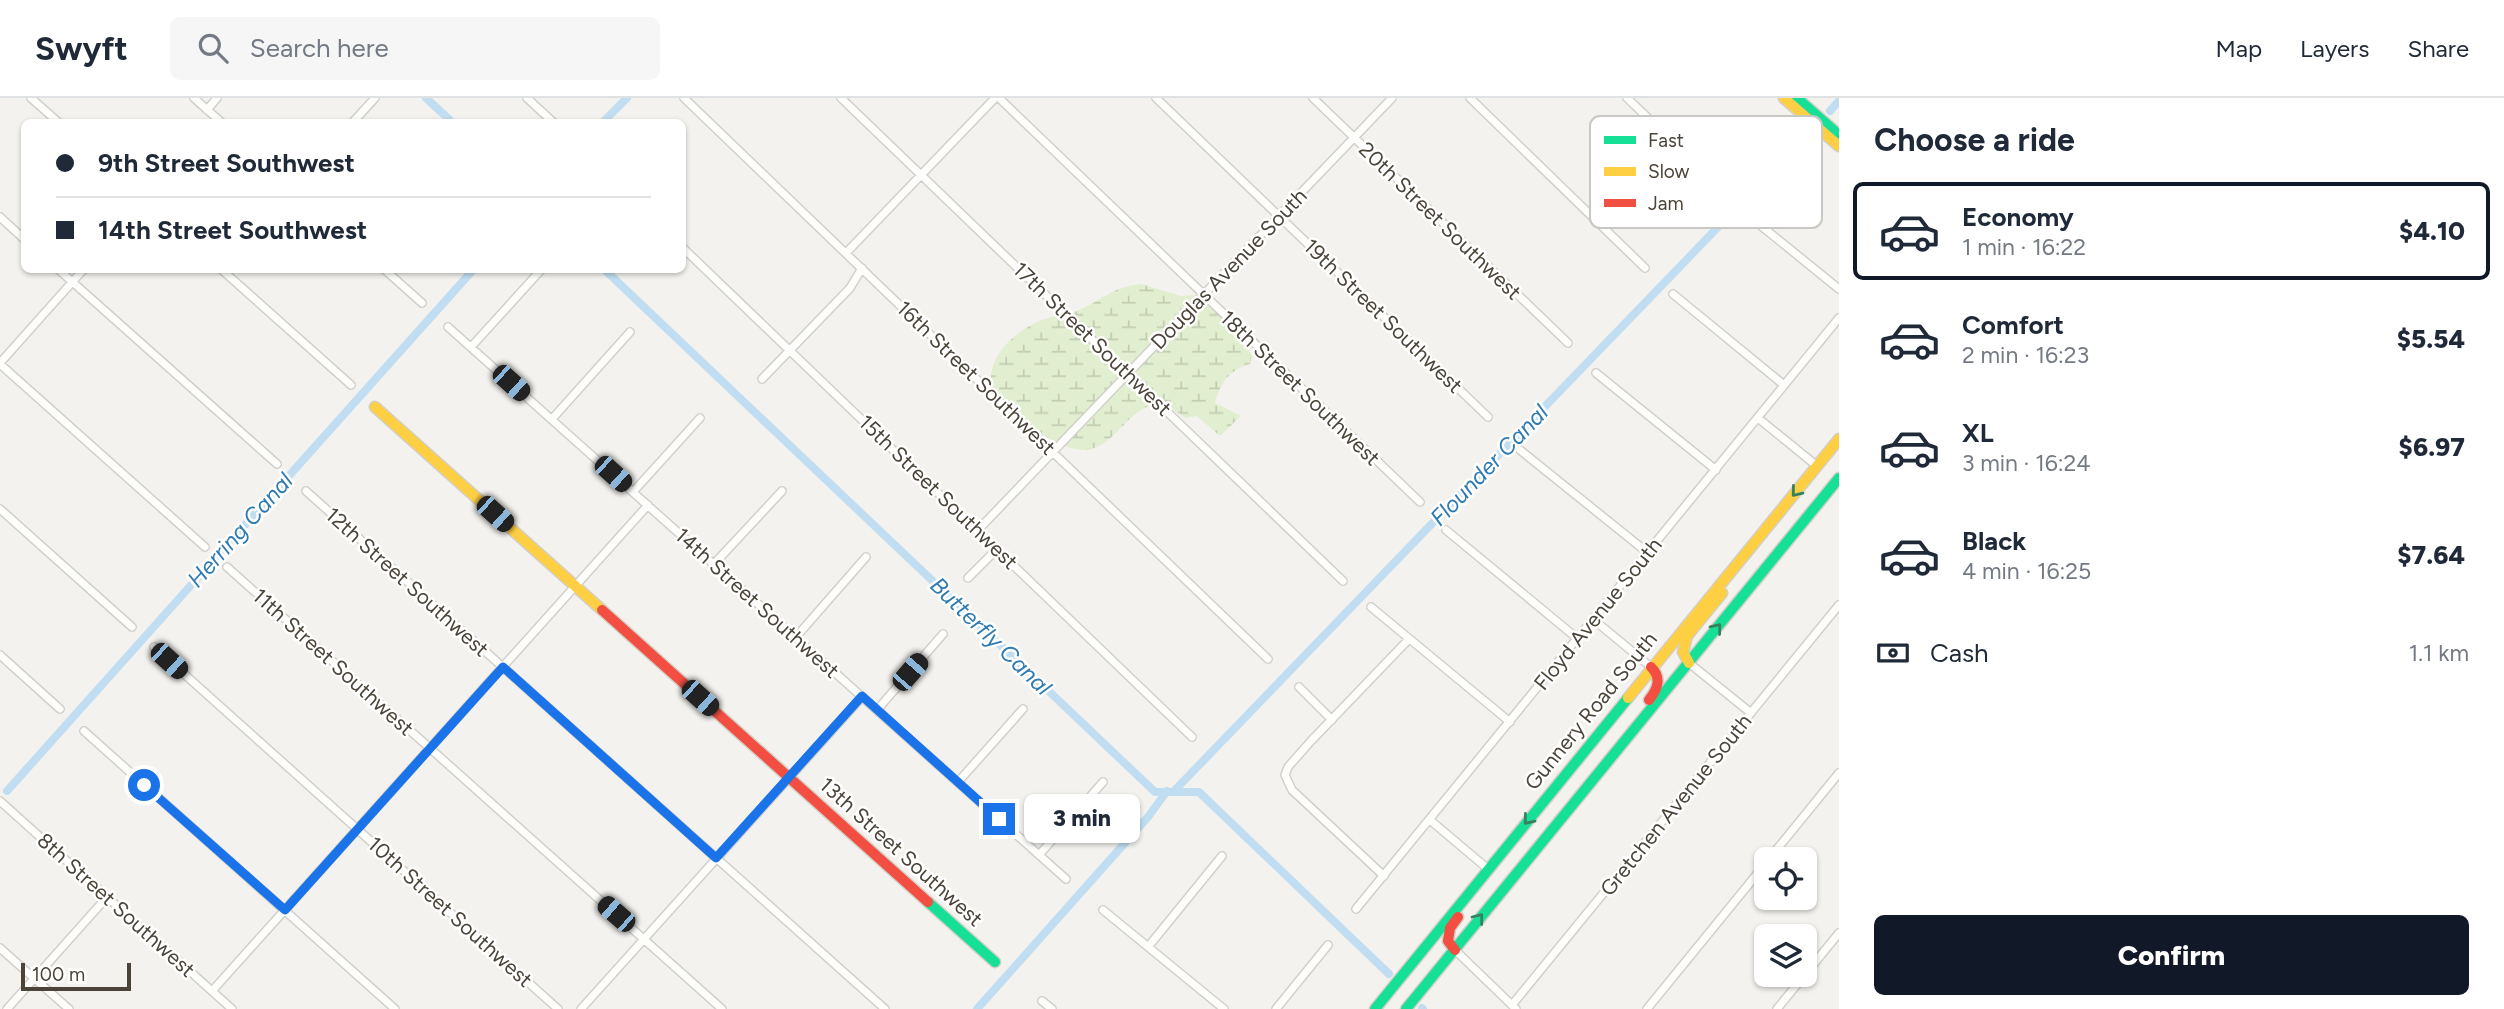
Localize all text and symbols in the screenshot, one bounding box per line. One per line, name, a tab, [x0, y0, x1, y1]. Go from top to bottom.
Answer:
search box	[170, 17, 660, 80]
text: Swyft	[35, 29, 128, 68]
icon: search	[194, 29, 232, 67]
text: Search here	[250, 32, 389, 64]
text: Map	[2215, 34, 2262, 63]
text: Layers	[2300, 34, 2369, 63]
text: Share	[2407, 34, 2469, 63]
legend	[1590, 116, 1822, 228]
text: Choose a ride	[1874, 121, 2075, 159]
text: Fast	[1648, 129, 1684, 152]
street label: 20th Street Southwest	[1354, 137, 1527, 305]
text: 9th Street Southwest	[98, 147, 355, 179]
text: Slow	[1648, 160, 1690, 183]
street label: Douglas Avenue South	[1145, 183, 1312, 354]
text: Jam	[1648, 192, 1684, 215]
icon: car	[1878, 200, 1941, 263]
text: Economy	[1962, 201, 2074, 233]
text: 14th Street Southwest	[98, 214, 367, 246]
text: $4.10	[2399, 215, 2465, 247]
street label: 19th Street Southwest	[1299, 233, 1468, 398]
text: 1 min · 16:22	[1962, 233, 2086, 261]
street label: 17th Street Southwest	[1008, 257, 1177, 421]
street label: 16th Street Southwest	[892, 295, 1061, 460]
street label: 18th Street Southwest	[1215, 305, 1385, 470]
icon: car	[1878, 308, 1941, 371]
text: Comfort	[1962, 309, 2064, 341]
text: $5.54	[2397, 323, 2465, 355]
text: 2 min · 16:23	[1962, 341, 2089, 369]
car	[489, 361, 534, 405]
water label: Flounder Canal	[1424, 398, 1554, 531]
street label: 15th Street Southwest	[854, 409, 1023, 574]
icon: car	[1878, 416, 1941, 479]
text: XL	[1962, 417, 1994, 449]
text: $6.97	[2399, 431, 2465, 463]
text: 3 min · 16:24	[1962, 449, 2091, 477]
car	[591, 452, 636, 496]
water label: Herring Canal	[181, 466, 299, 593]
one-way arrow	[1792, 484, 1804, 497]
car	[473, 492, 518, 536]
street label: 12th Street Southwest	[321, 502, 494, 662]
street label: 14th Street Southwest	[670, 522, 845, 683]
icon: car	[1878, 524, 1941, 587]
text: Black	[1962, 525, 2026, 557]
street label: Floyd Avenue South	[1528, 532, 1667, 695]
text: $7.64	[2397, 539, 2465, 571]
text: 4 min · 16:25	[1962, 557, 2091, 585]
water label: Butterfly Canal	[924, 571, 1058, 702]
street label: 11th Street Southwest	[248, 583, 419, 741]
one-way arrow	[1709, 624, 1721, 637]
street label: Gunnery Road South	[1519, 627, 1662, 795]
icon: cash	[1874, 634, 1912, 672]
text: Cash	[1930, 637, 1989, 669]
car	[147, 639, 192, 683]
text: 1.1 km	[2409, 639, 2469, 667]
car	[889, 649, 932, 695]
car	[678, 676, 723, 720]
street label: Gretchen Avenue South	[1595, 709, 1757, 901]
route start	[128, 769, 160, 801]
street label: 13th Street Southwest	[815, 772, 988, 931]
callout: 3 min	[1024, 794, 1139, 844]
route end	[983, 803, 1015, 835]
text: 3 min	[1053, 804, 1111, 832]
one-way arrow	[1524, 811, 1536, 824]
street label: 8th Street Southwest	[32, 827, 200, 982]
street label: 10th Street Southwest	[363, 831, 538, 992]
map controls	[1754, 847, 1817, 987]
button: locate	[1754, 847, 1817, 910]
car	[594, 892, 639, 936]
one-way arrow	[1471, 913, 1484, 926]
button: Confirm	[1874, 915, 2469, 995]
button: layers	[1754, 924, 1817, 987]
scale bar	[21, 960, 131, 992]
text: 100 m	[32, 963, 85, 986]

